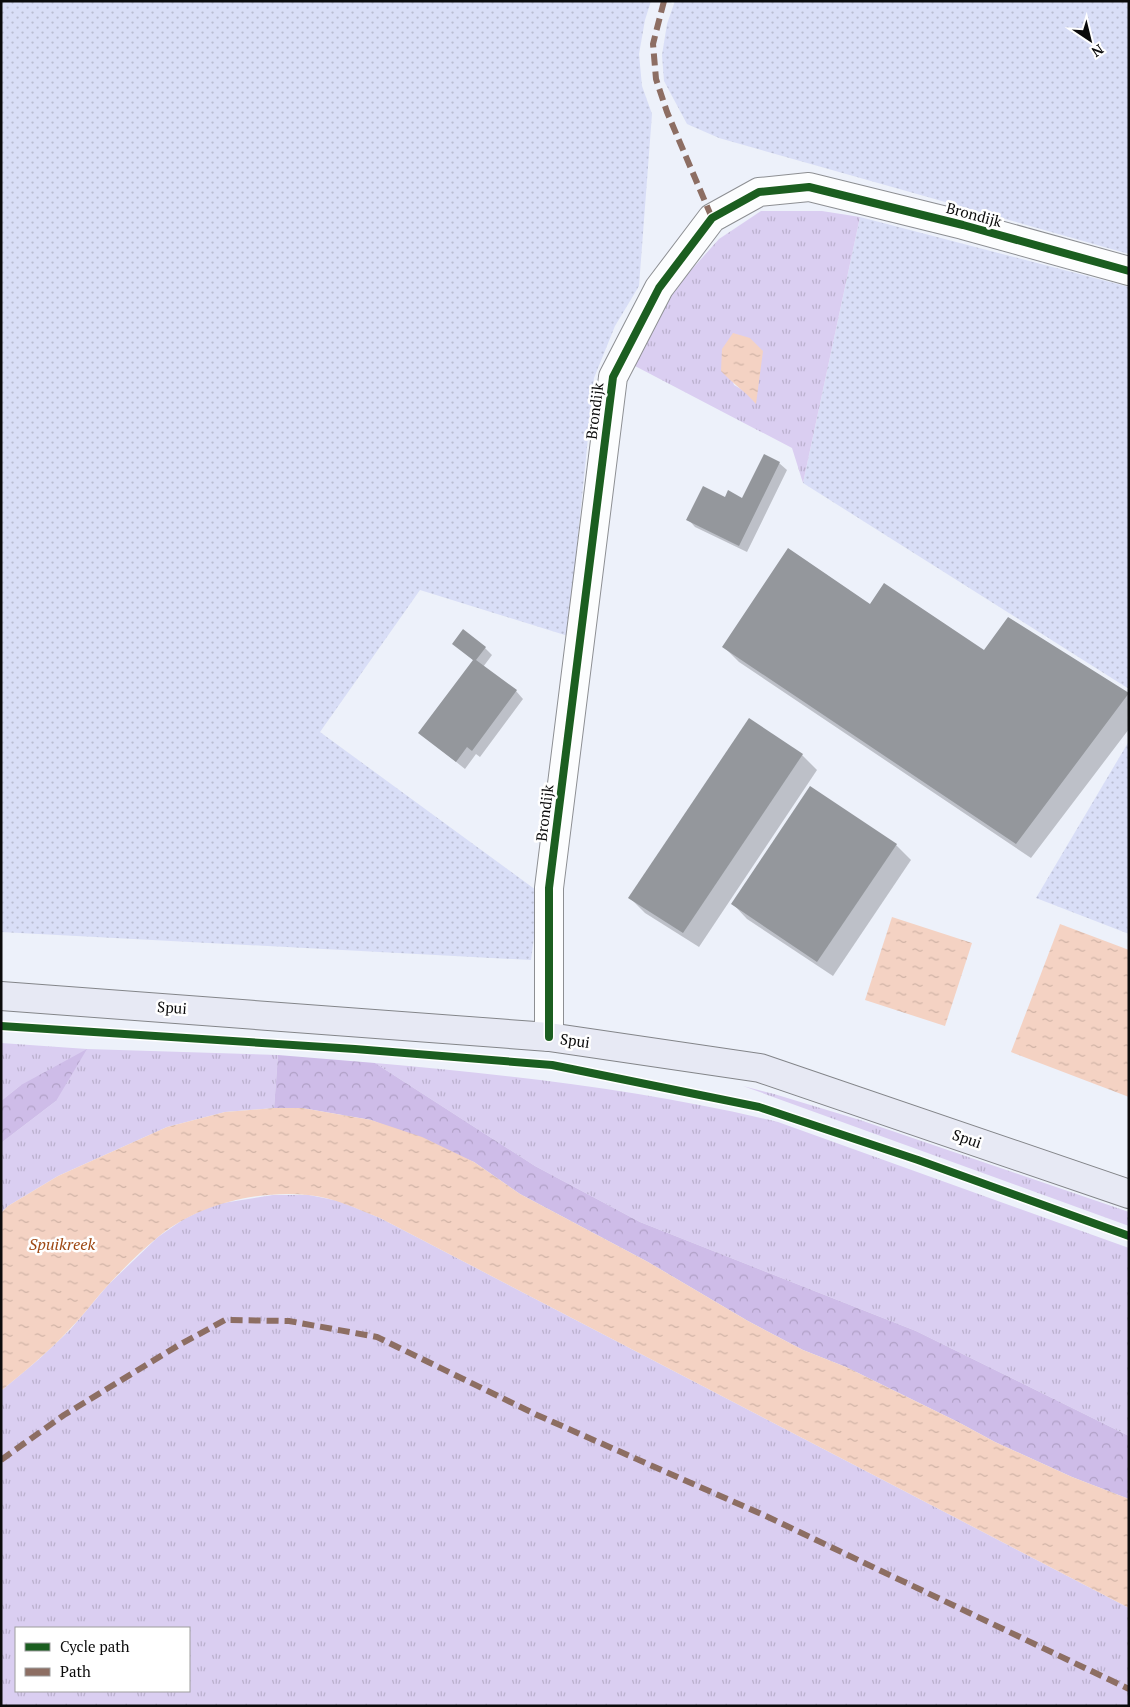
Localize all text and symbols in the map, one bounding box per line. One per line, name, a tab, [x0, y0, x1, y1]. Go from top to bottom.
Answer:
north arrow	[1065, 15, 1115, 65]
text: N	[1088, 40, 1108, 62]
street label: Brondijk	[944, 197, 1005, 231]
street label: Brondijk	[581, 381, 607, 440]
street label: Brondijk	[531, 783, 557, 842]
street label: Spui	[157, 996, 188, 1018]
street label: Spui	[559, 1028, 591, 1052]
street label: Spui	[950, 1124, 985, 1152]
water label: Spuikreek	[29, 1233, 95, 1255]
legend	[15, 1627, 190, 1692]
text: Cycle path	[60, 1636, 130, 1656]
text: Path	[60, 1661, 91, 1681]

